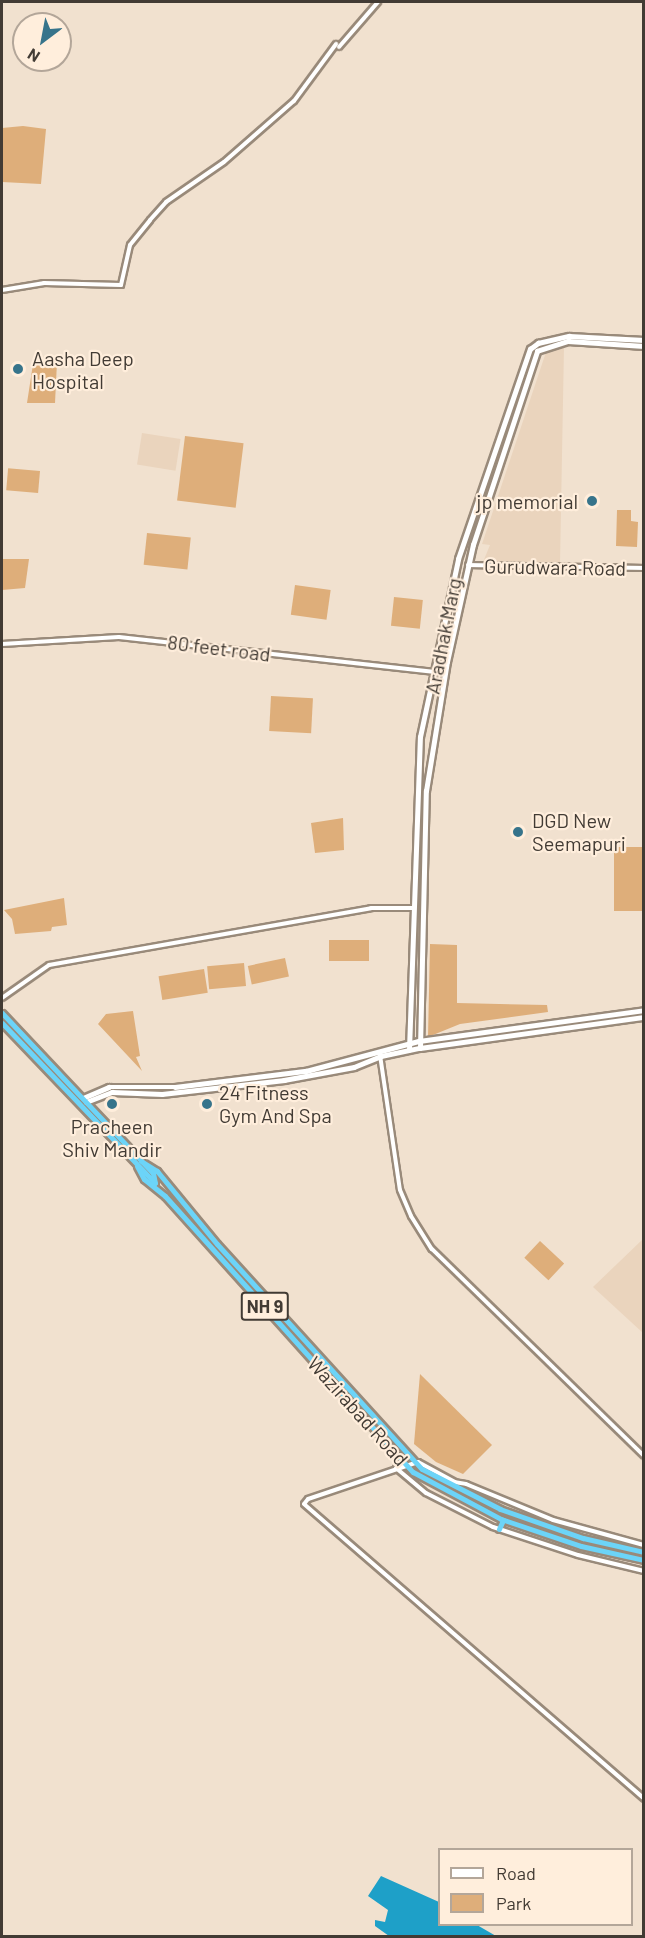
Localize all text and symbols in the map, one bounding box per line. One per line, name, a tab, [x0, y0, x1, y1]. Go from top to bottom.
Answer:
north arrow	[12, 12, 72, 72]
text: N	[24, 45, 43, 67]
place label: Aasha Deep Hospital	[32, 346, 134, 393]
marker: Aasha Deep Hospital	[9, 360, 27, 378]
place label: jp memorial	[477, 489, 578, 513]
marker: jp memorial	[583, 492, 601, 510]
street label: Gurudwara Road	[484, 554, 626, 580]
street label: Aradhak Marg	[420, 576, 466, 696]
street label: 80 feet road	[166, 630, 272, 666]
place label: DGD New Seemapuri	[532, 808, 626, 855]
marker: DGD New Seemapuri	[509, 823, 527, 841]
place label: 24 Fitness Gym And Spa	[219, 1080, 332, 1127]
marker: Pracheen Shiv Mandir	[105, 1097, 119, 1111]
marker: 24 Fitness Gym And Spa	[200, 1097, 214, 1111]
place label: Pracheen Shiv Mandir	[62, 1114, 162, 1161]
road number: NH 9	[240, 1291, 290, 1321]
street label: Wazirabad Road	[303, 1351, 413, 1471]
legend	[438, 1848, 633, 1926]
text: Road	[496, 1862, 536, 1884]
text: Park	[496, 1892, 531, 1914]

